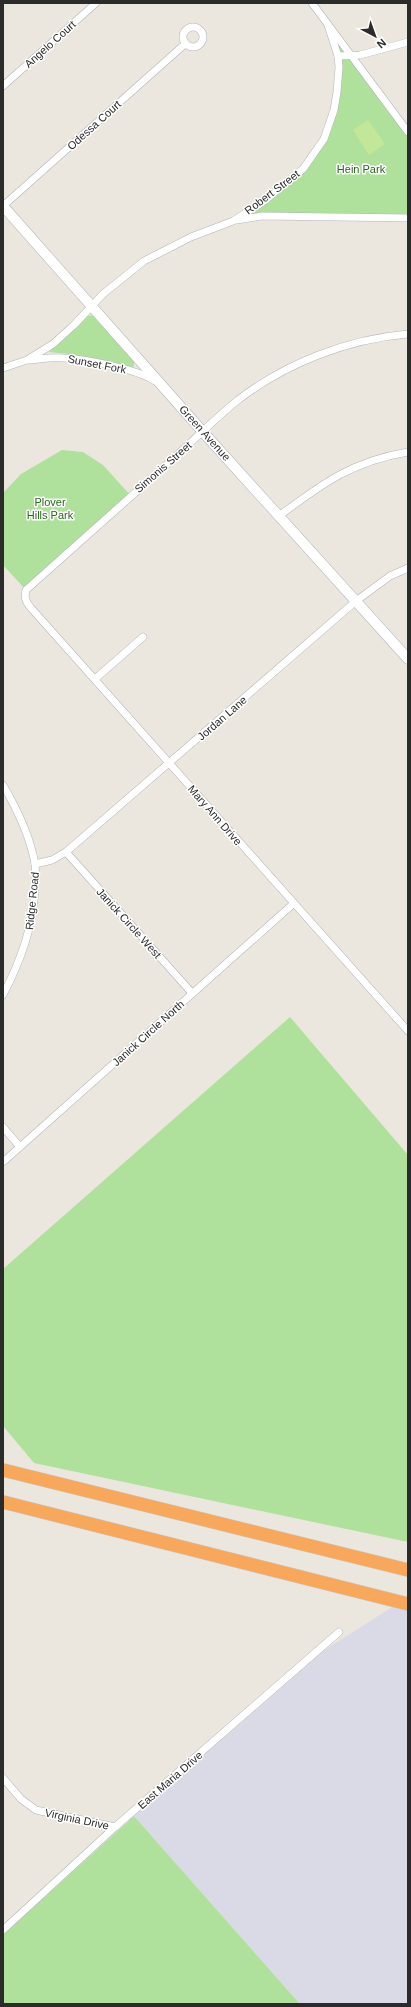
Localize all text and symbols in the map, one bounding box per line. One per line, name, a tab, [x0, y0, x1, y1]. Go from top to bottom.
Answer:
north arrow	[355, 16, 395, 56]
street label: Angelo Court	[22, 18, 78, 70]
text: N	[375, 36, 388, 51]
street label: Odessa Court	[65, 98, 123, 152]
park label: Hein Park	[337, 163, 386, 175]
street label: Robert Street	[242, 168, 302, 216]
street label: Sunset Fork	[67, 352, 128, 376]
street label: Green Avenue	[177, 403, 233, 463]
street label: Simonis Street	[132, 439, 194, 495]
park label: Plover Hills Park	[27, 496, 74, 521]
street label: Jordan Lane	[195, 693, 249, 743]
street label: Mary Ann Drive	[186, 783, 244, 847]
street label: Ridge Road	[23, 871, 41, 931]
street label: Janick Circle West	[94, 885, 164, 961]
street label: Janick Circle North	[110, 998, 186, 1068]
street label: East Maria Drive	[135, 1749, 205, 1811]
street label: Virginia Drive	[44, 1806, 110, 1832]

